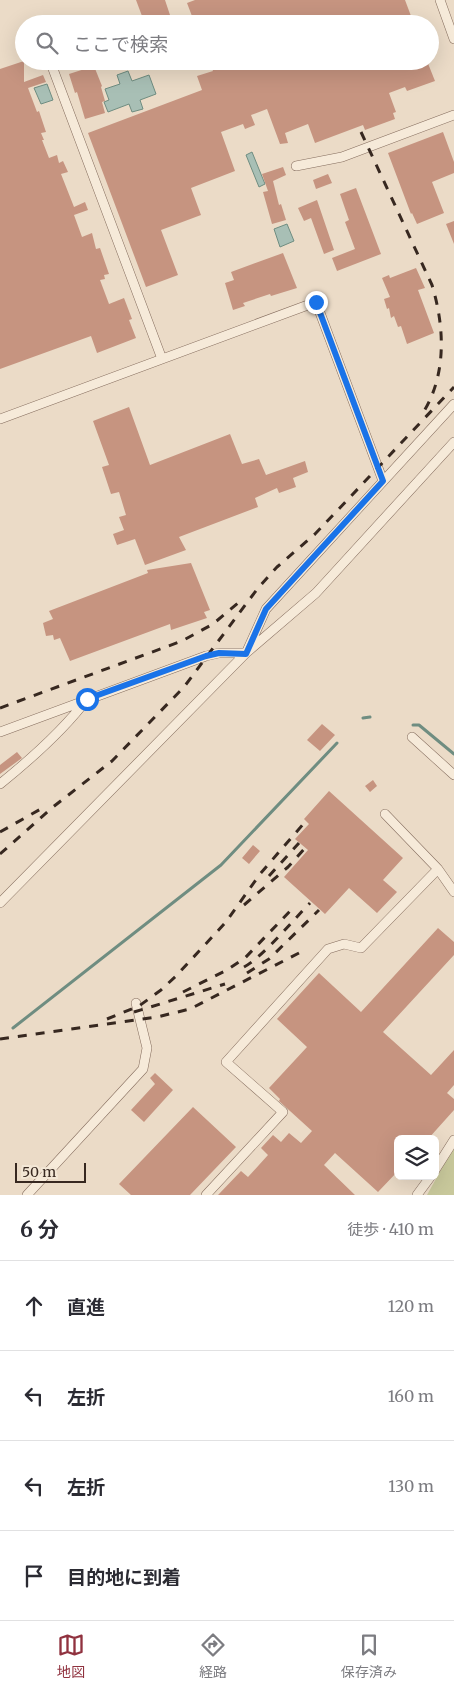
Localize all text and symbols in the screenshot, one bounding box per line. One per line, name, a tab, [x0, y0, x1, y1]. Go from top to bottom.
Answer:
search box	[15, 15, 439, 70]
icon: search	[33, 29, 61, 57]
text: ここで検索	[73, 32, 168, 56]
route end	[305, 291, 328, 314]
route start	[76, 688, 99, 711]
map controls	[394, 1135, 439, 1180]
button: layers	[394, 1135, 439, 1180]
scale bar	[15, 1160, 86, 1183]
text: 50 m	[22, 1163, 56, 1181]
text: 6 分	[20, 1216, 59, 1243]
text: 徒歩 · 410 m	[347, 1219, 434, 1239]
icon: ahead	[20, 1292, 48, 1320]
text: 直進	[67, 1295, 105, 1319]
text: 120 m	[388, 1296, 434, 1316]
icon: left	[20, 1382, 48, 1410]
text: 左折	[67, 1385, 105, 1409]
text: 160 m	[388, 1386, 434, 1406]
icon: left	[20, 1472, 48, 1500]
text: 左折	[67, 1475, 105, 1499]
text: 130 m	[388, 1476, 434, 1496]
icon: arrive	[20, 1562, 48, 1590]
text: 目的地に到着	[67, 1565, 181, 1589]
tab: 地図	[57, 1631, 85, 1681]
tab: 経路	[199, 1631, 227, 1681]
tab: 保存済み	[341, 1631, 397, 1681]

